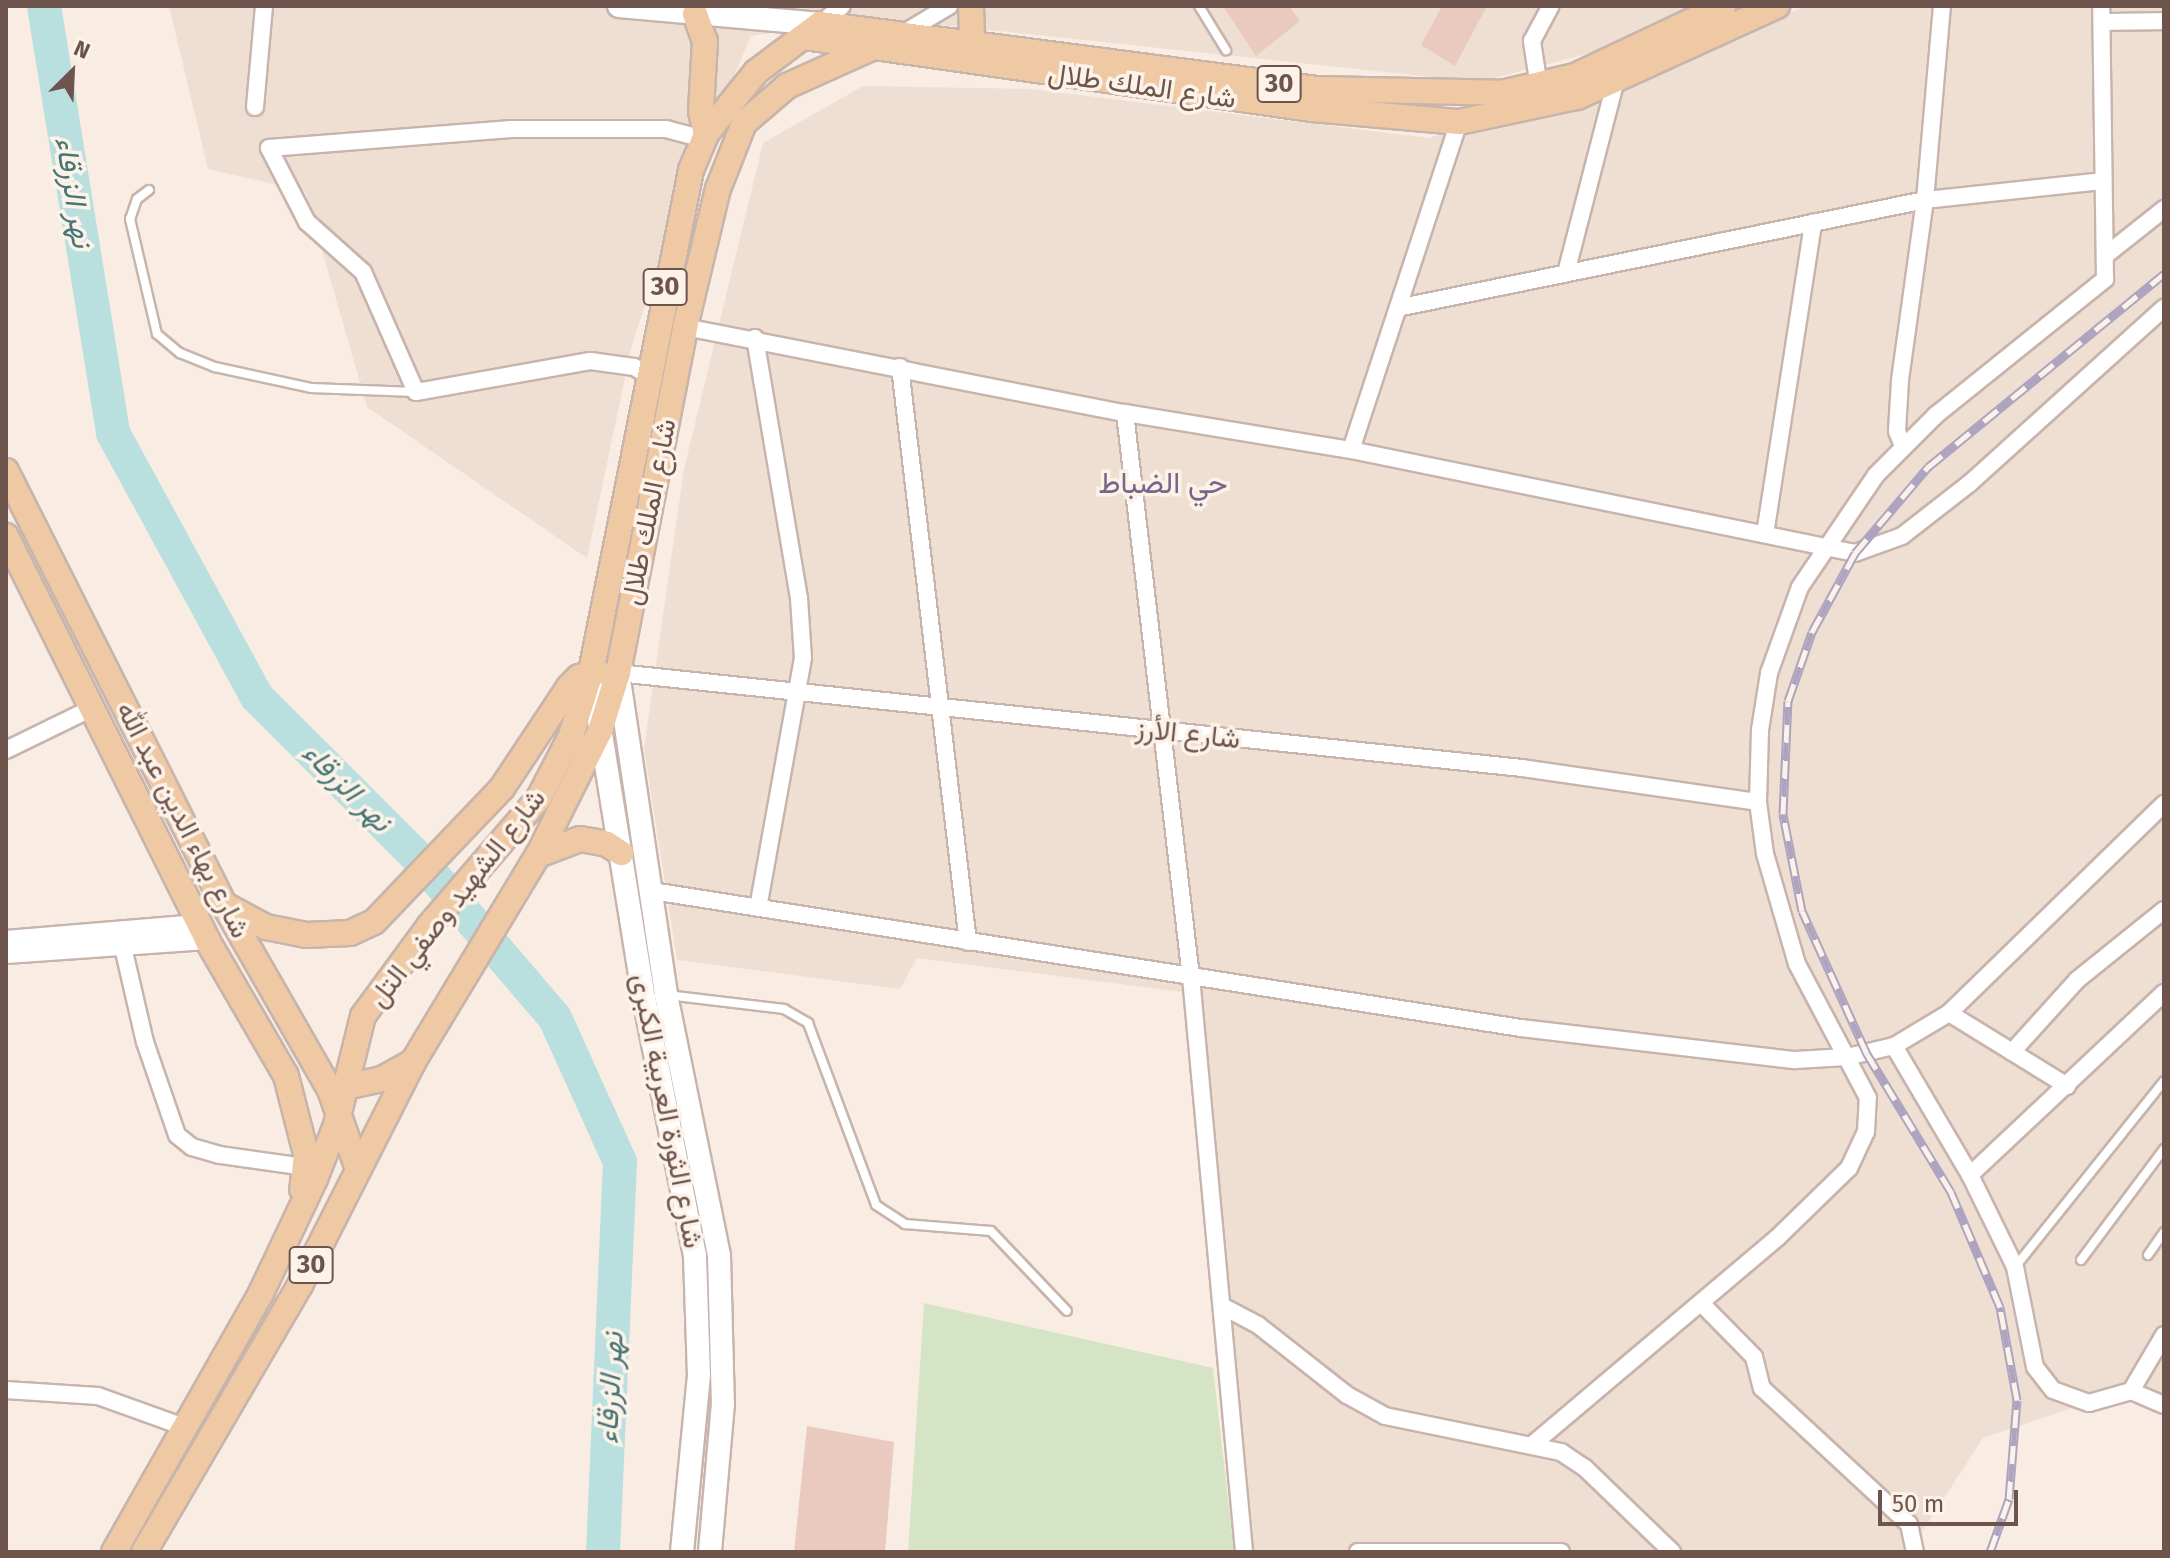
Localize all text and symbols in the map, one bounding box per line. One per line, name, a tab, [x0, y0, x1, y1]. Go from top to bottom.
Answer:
north arrow	[32, 32, 112, 112]
text: N	[70, 34, 94, 65]
street label: شارع الملك طلال	[1046, 56, 1238, 116]
road number: 30	[1255, 62, 1303, 106]
water label: نهر الزرقاء	[47, 134, 101, 250]
road number: 30	[641, 265, 689, 309]
street label: شارع الملك طلال	[614, 416, 684, 608]
district label: حي الضباط	[1098, 465, 1228, 501]
street label: شارع بهاء الدين عبد الله	[109, 696, 257, 944]
street label: شارع الأرز	[1134, 712, 1242, 756]
water label: نهر الزرقاء	[295, 735, 399, 839]
street label: شارع الشهيد وصفي التل	[361, 782, 553, 1014]
street label: شارع الثورة العربية الكبرى	[624, 971, 710, 1251]
road number: 30	[287, 1243, 335, 1287]
water label: نهر الزرقاء	[589, 1331, 631, 1445]
scale bar	[1882, 1474, 2022, 1524]
text: 50 m	[1892, 1490, 1944, 1518]

